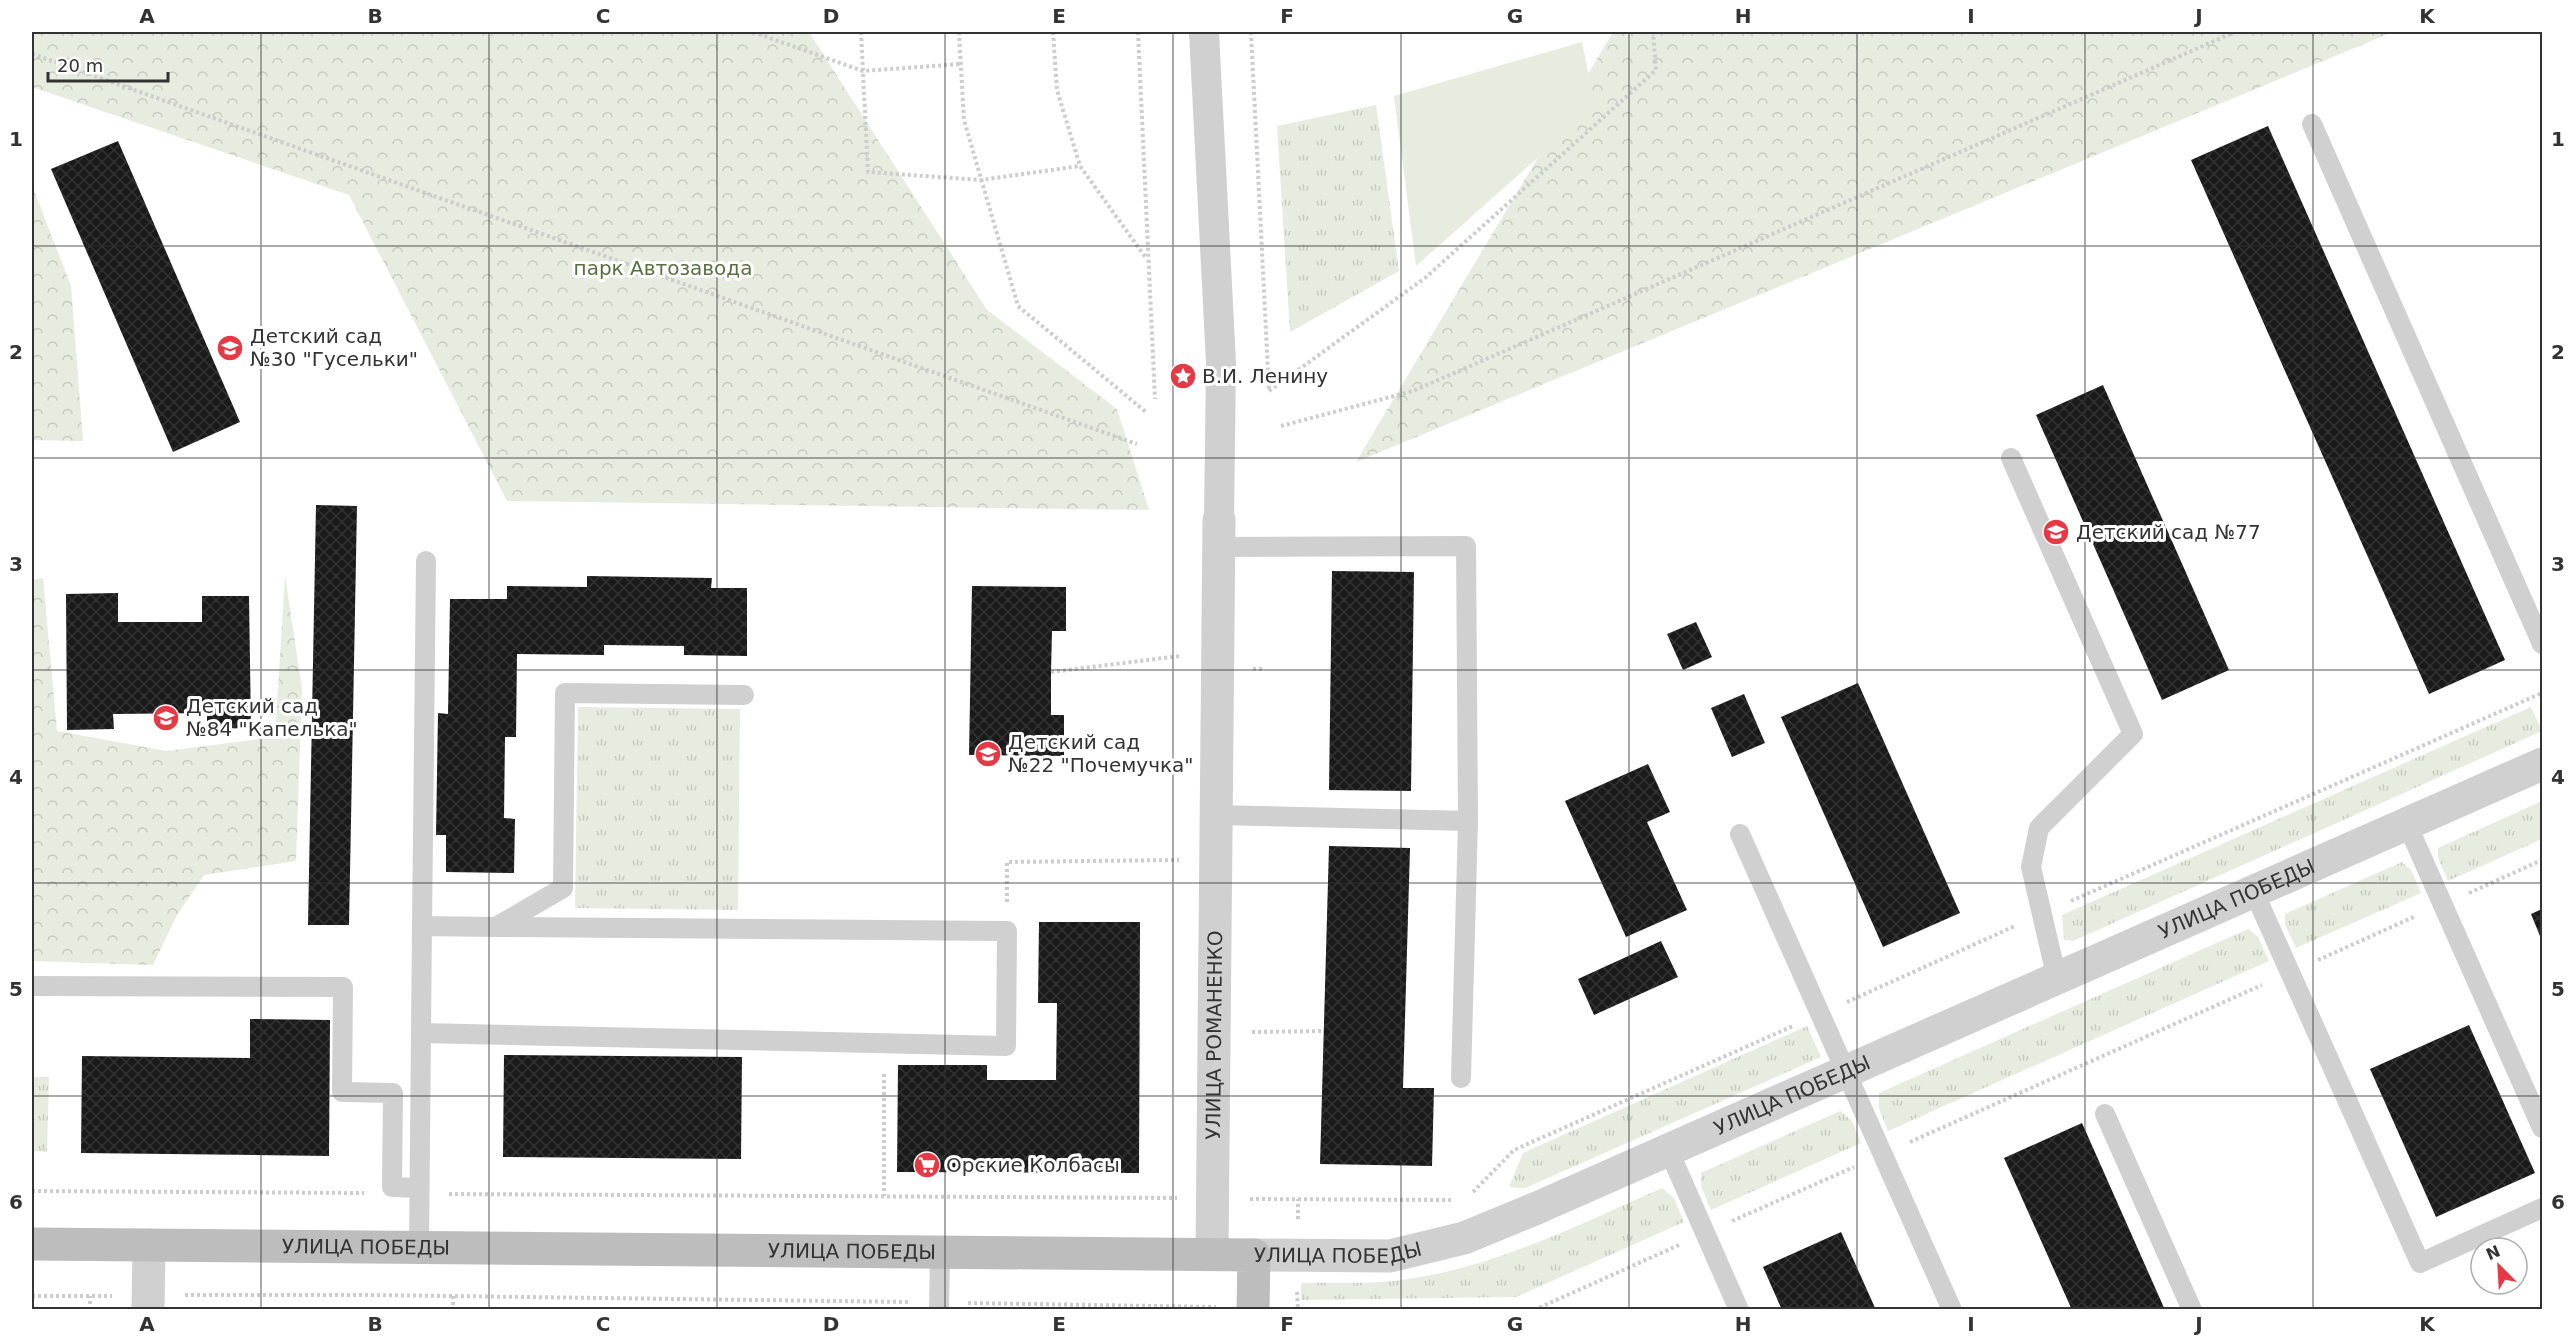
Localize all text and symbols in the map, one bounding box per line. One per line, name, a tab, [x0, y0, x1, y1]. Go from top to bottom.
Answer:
text: A	[139, 4, 155, 28]
text: B	[367, 4, 383, 28]
text: C	[596, 4, 610, 28]
text: D	[823, 4, 839, 28]
text: E	[1052, 4, 1066, 28]
text: F	[1280, 4, 1294, 28]
text: G	[1507, 4, 1523, 28]
text: H	[1735, 4, 1751, 28]
text: I	[1967, 4, 1975, 28]
text: J	[2193, 4, 2203, 28]
text: K	[2419, 4, 2436, 28]
scale bar	[48, 45, 168, 83]
text: 20 m	[57, 55, 103, 76]
text: 1	[9, 127, 23, 151]
text: 1	[2551, 127, 2565, 151]
park label: парк Автозавода	[574, 256, 752, 280]
place label: Детский сад №30 "Гусельки"	[250, 324, 418, 371]
school or university icon: Детский сад №30 "Гусельки"	[215, 333, 245, 363]
text: 2	[9, 340, 23, 364]
text: 2	[2551, 340, 2565, 364]
place icon: В.И. Ленину	[1168, 361, 1198, 391]
place label: В.И. Ленину	[1202, 364, 1328, 388]
school or university icon: Детский сад №77	[2041, 517, 2071, 547]
place label: Детский сад №77	[2076, 520, 2261, 544]
text: 3	[9, 552, 23, 576]
text: 3	[2551, 552, 2565, 576]
place label: Детский сад №84 "Капелька"	[186, 694, 358, 741]
school or university icon: Детский сад №84 "Капелька"	[151, 703, 181, 733]
place label: Детский сад №22 "Почемучка"	[1008, 730, 1193, 777]
school or university icon: Детский сад №22 "Почемучка"	[973, 739, 1003, 769]
text: 4	[9, 765, 23, 789]
text: 4	[2551, 765, 2565, 789]
street label: УЛИЦА ПОБЕДЫ	[2155, 854, 2318, 944]
street label: УЛИЦА РОМАНЕНКО	[1201, 930, 1227, 1140]
text: 5	[9, 977, 23, 1001]
text: 5	[2551, 977, 2565, 1001]
street label: УЛИЦА ПОБЕДЫ	[1710, 1050, 1874, 1140]
supermarket icon: Орские Колбасы	[912, 1150, 942, 1180]
place label: Орские Колбасы	[946, 1153, 1120, 1177]
text: 6	[9, 1190, 23, 1214]
text: 6	[2551, 1190, 2565, 1214]
street label: УЛИЦА ПОБЕДЫ	[282, 1234, 450, 1260]
north arrow	[2469, 1236, 2529, 1296]
street label: УЛИЦА ПОБЕДЫ	[1254, 1237, 1424, 1268]
street label: УЛИЦА ПОБЕДЫ	[768, 1239, 936, 1264]
text: N	[2483, 1241, 2503, 1264]
text: A	[139, 1312, 155, 1336]
text: B	[367, 1312, 383, 1336]
text: C	[596, 1312, 610, 1336]
text: D	[823, 1312, 839, 1336]
text: E	[1052, 1312, 1066, 1336]
text: F	[1280, 1312, 1294, 1336]
text: G	[1507, 1312, 1523, 1336]
text: H	[1735, 1312, 1751, 1336]
text: I	[1967, 1312, 1975, 1336]
text: J	[2193, 1312, 2203, 1336]
text: K	[2419, 1312, 2436, 1336]

